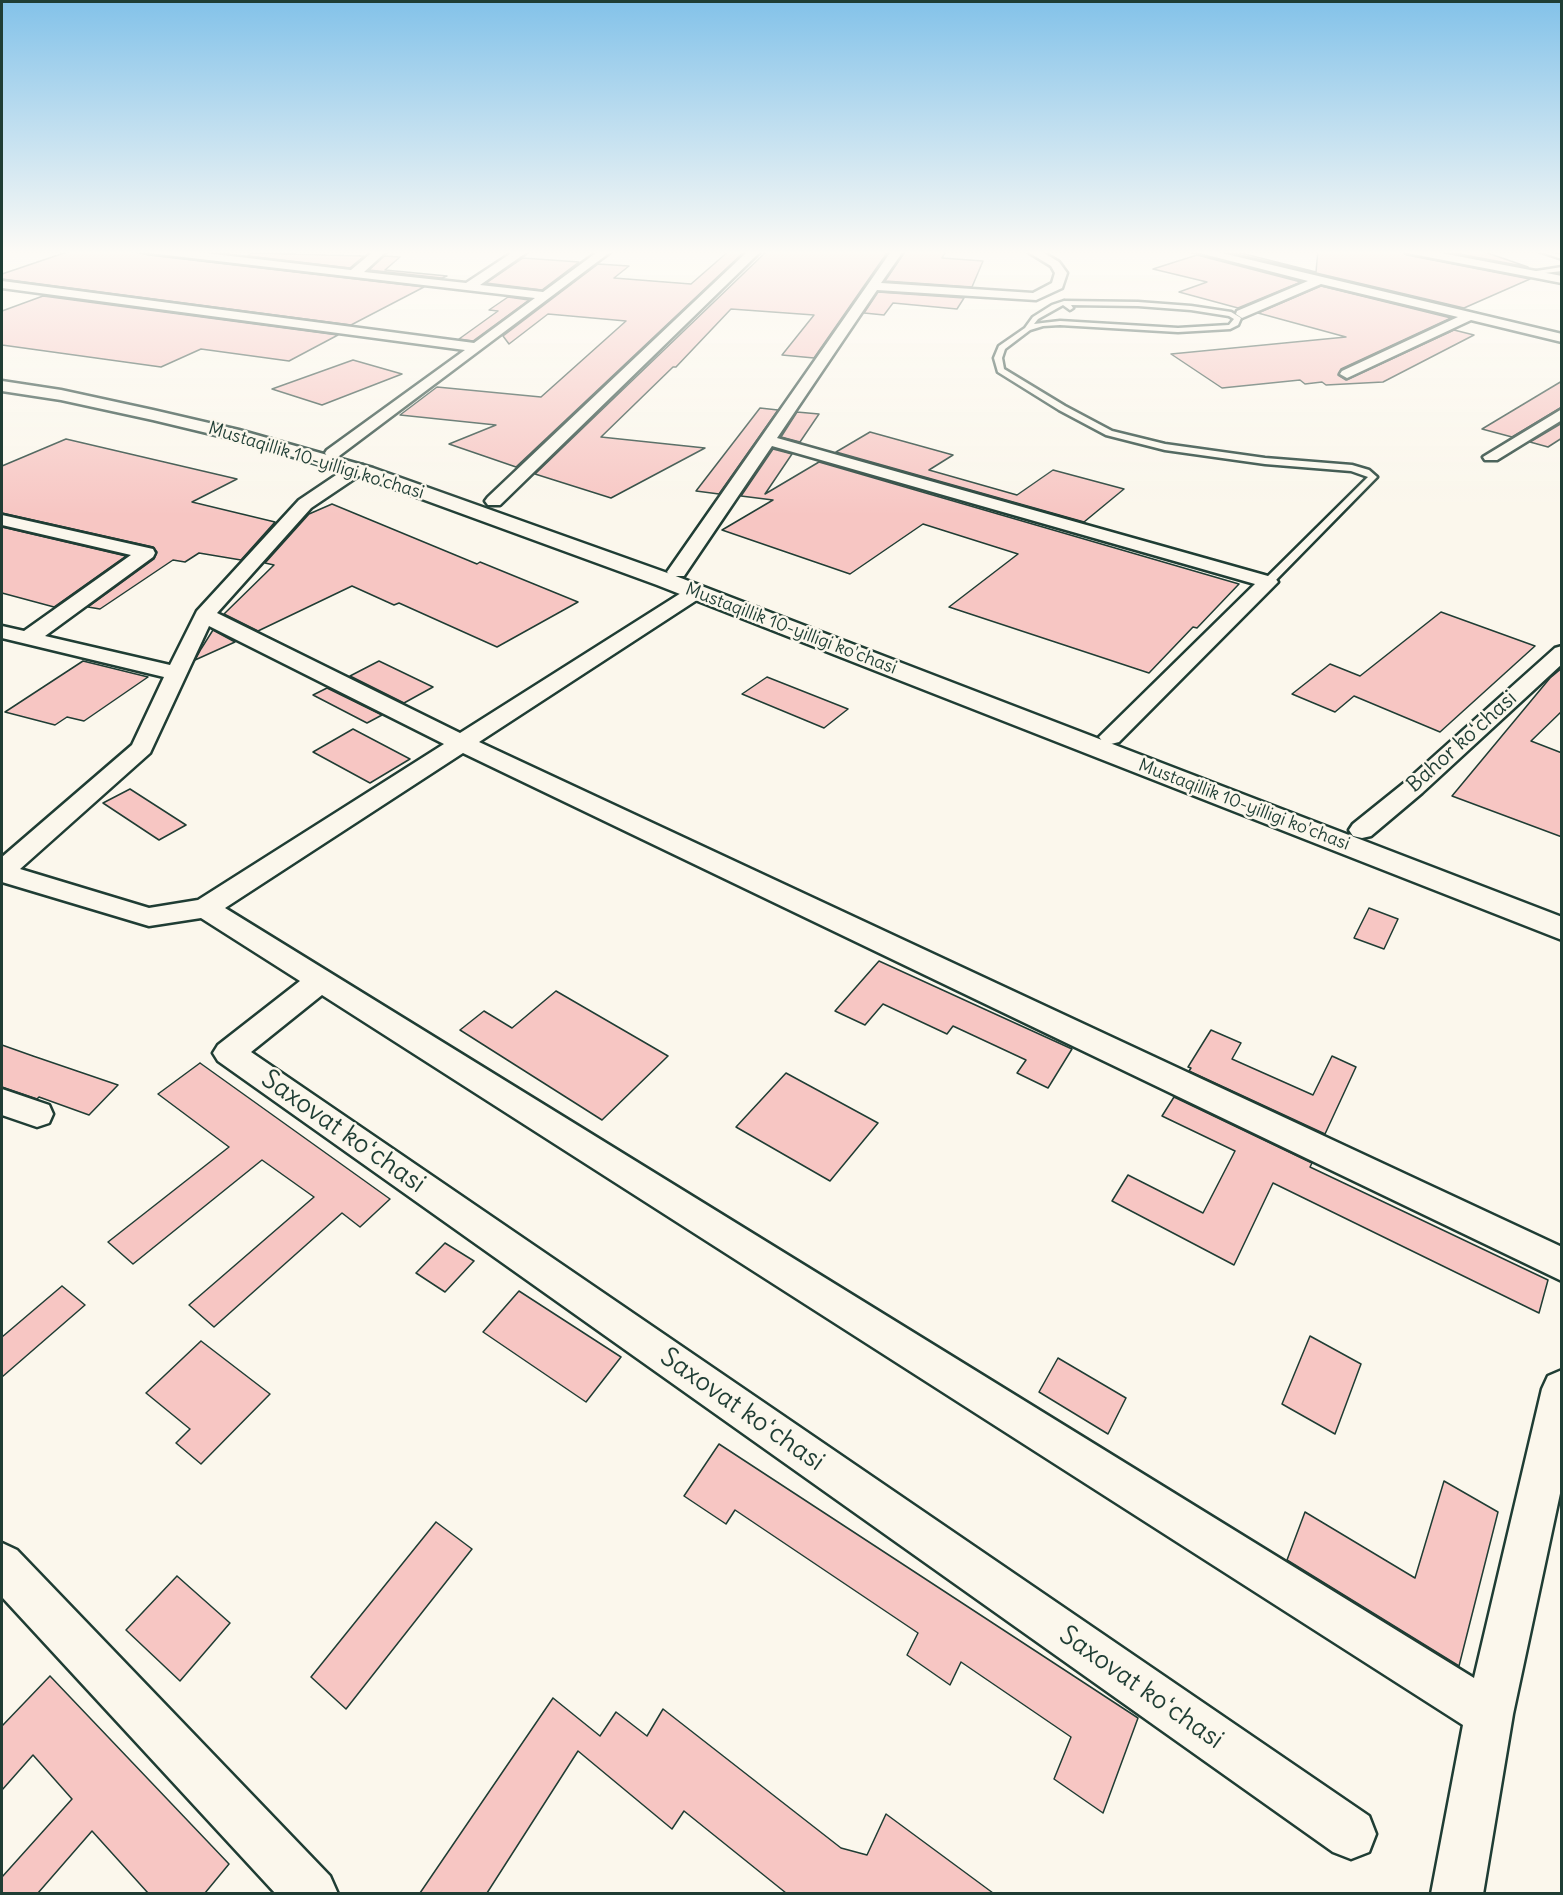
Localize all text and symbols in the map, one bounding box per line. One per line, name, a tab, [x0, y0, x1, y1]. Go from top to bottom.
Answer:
street label: Mustaqillik 10-yilligi ko'chasi	[205, 418, 427, 504]
street label: Mustaqillik 10-yilligi ko'chasi	[682, 579, 900, 679]
street label: Bahor koʻchasi	[1402, 686, 1522, 798]
street label: Mustaqillik 10-yilligi ko'chasi	[1135, 755, 1353, 855]
street label: Saxovat koʻchasi	[255, 1064, 431, 1200]
street label: Saxovat koʻchasi	[654, 1342, 830, 1478]
street label: Saxovat koʻchasi	[1053, 1620, 1229, 1756]

